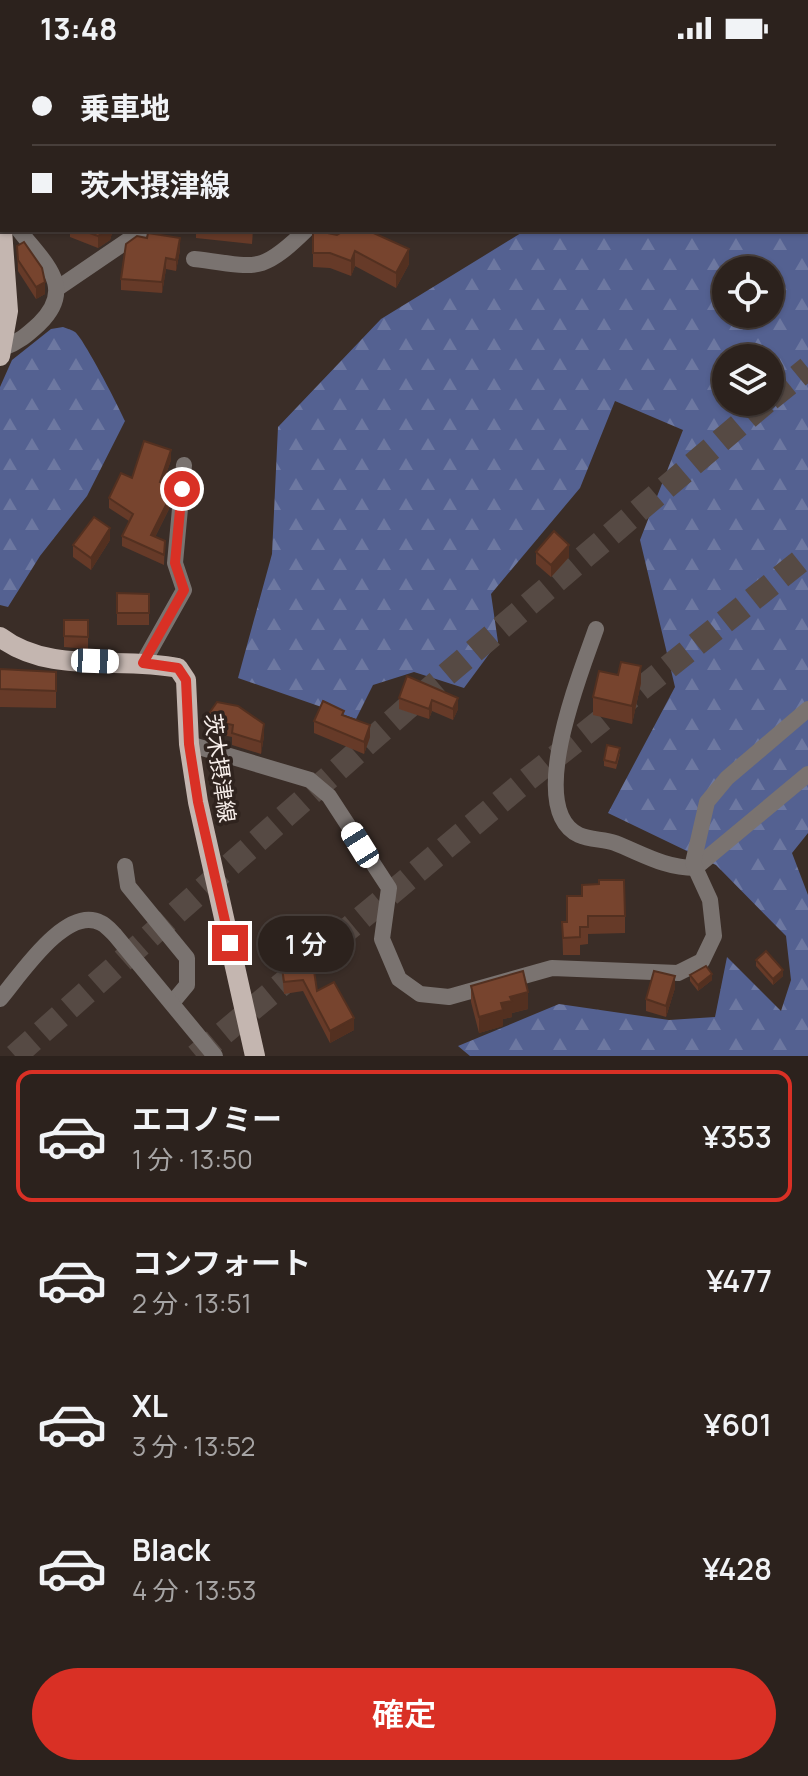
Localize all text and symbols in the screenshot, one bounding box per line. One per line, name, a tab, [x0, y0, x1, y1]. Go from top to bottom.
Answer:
text: 13:48	[40, 8, 118, 49]
text: 乗車地	[80, 87, 170, 128]
text: 茨木摂津線	[80, 164, 230, 205]
map controls	[712, 256, 784, 416]
button: locate	[712, 256, 784, 328]
button: layers	[712, 344, 784, 416]
route start	[164, 471, 200, 507]
car	[71, 648, 119, 674]
street label: 茨木摂津線	[197, 711, 243, 825]
car	[337, 818, 383, 872]
callout: 1 分	[258, 915, 354, 971]
route end	[212, 925, 248, 961]
text: 1 分	[285, 926, 327, 962]
text: エコノミー	[132, 1098, 282, 1139]
icon: car	[36, 1100, 108, 1172]
text: ¥353	[702, 1116, 772, 1157]
text: 1 分 · 13:50	[132, 1141, 253, 1177]
text: コンフォート	[132, 1242, 311, 1283]
icon: car	[36, 1244, 108, 1316]
text: ¥477	[706, 1260, 772, 1301]
text: 2 分 · 13:51	[132, 1285, 252, 1321]
text: XL	[132, 1385, 168, 1426]
icon: car	[36, 1388, 108, 1460]
text: ¥601	[704, 1404, 772, 1445]
text: 3 分 · 13:52	[132, 1428, 255, 1464]
text: Black	[132, 1529, 210, 1570]
icon: car	[36, 1532, 108, 1604]
text: ¥428	[703, 1548, 772, 1589]
text: 4 分 · 13:53	[132, 1572, 257, 1608]
button: 確定	[32, 1668, 776, 1760]

